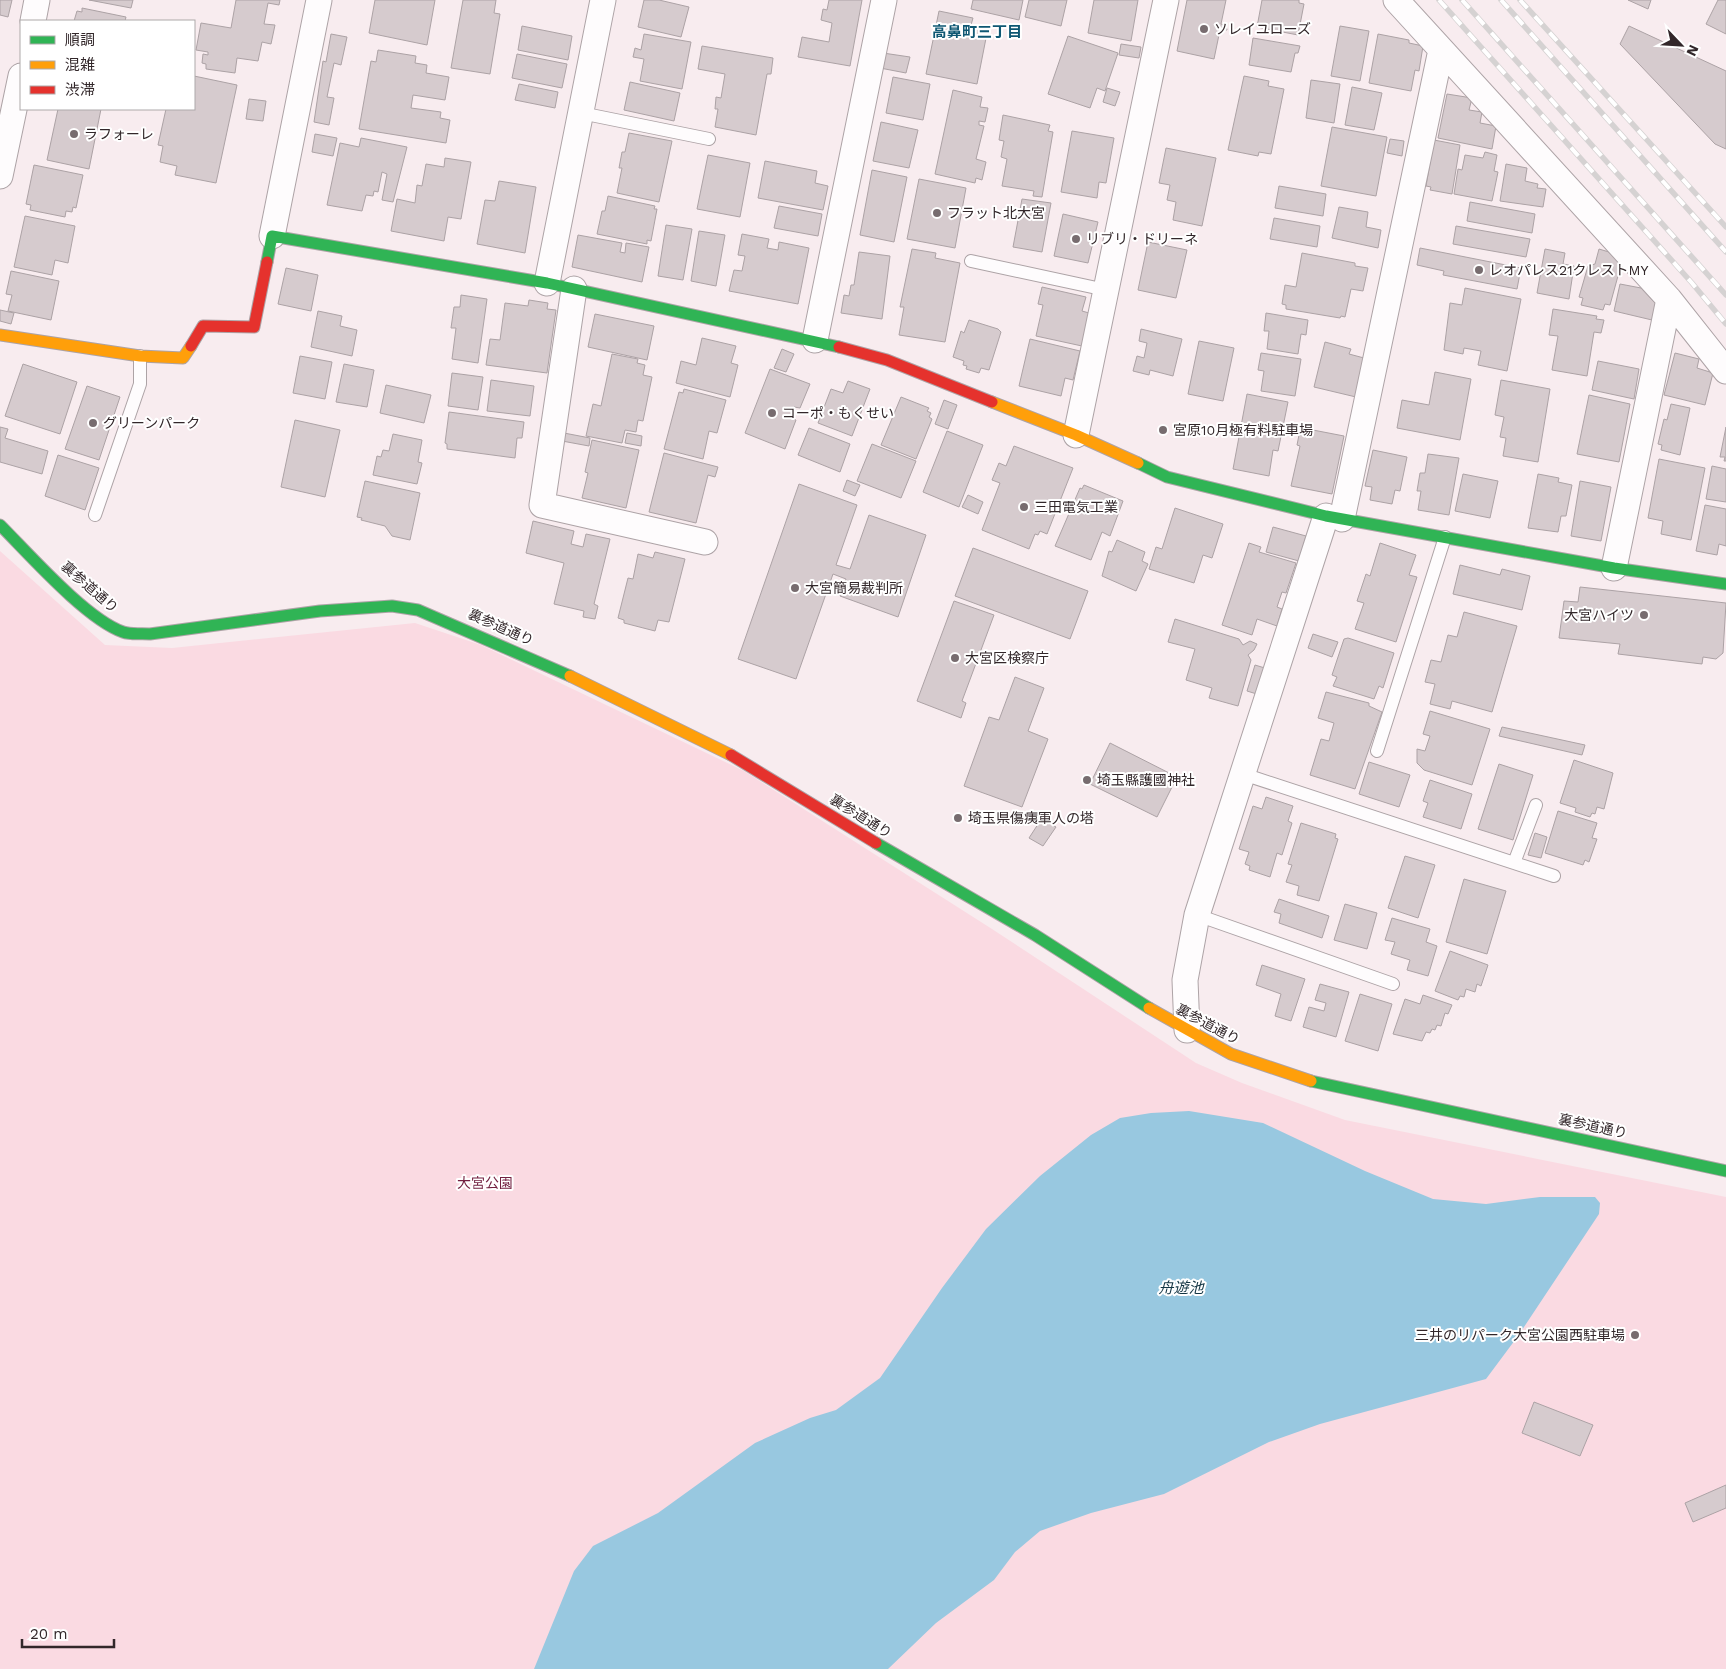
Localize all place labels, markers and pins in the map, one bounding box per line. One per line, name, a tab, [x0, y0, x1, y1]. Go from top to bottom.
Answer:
place label: ソレイユローズ	[1214, 21, 1311, 37]
marker: ソレイユローズ	[1198, 23, 1210, 35]
place label: ラフォーレ	[84, 126, 154, 142]
marker: ラフォーレ	[68, 128, 80, 140]
place label: フラット北大宮	[947, 205, 1045, 221]
marker: フラット北大宮	[931, 207, 943, 219]
place label: リブリ・ドリーネ	[1086, 231, 1198, 247]
marker: リブリ・ドリーネ	[1070, 233, 1082, 245]
place label: レオパレス21クレストMY	[1489, 262, 1649, 278]
marker: レオパレス21クレストMY	[1473, 264, 1485, 276]
place label: コーポ・もくせい	[782, 405, 894, 421]
marker: コーポ・もくせい	[766, 407, 778, 419]
place label: グリーンパーク	[103, 415, 200, 431]
marker: グリーンパーク	[87, 417, 99, 429]
place label: 宮原10月極有料駐車場	[1173, 422, 1313, 438]
marker: 宮原10月極有料駐車場	[1157, 424, 1169, 436]
place label: 三田電気工業	[1034, 499, 1118, 515]
marker: 三田電気工業	[1018, 501, 1030, 513]
place label: 大宮簡易裁判所	[805, 580, 903, 596]
marker: 大宮簡易裁判所	[789, 582, 801, 594]
place label: 大宮ハイツ	[1564, 607, 1634, 623]
marker: 大宮ハイツ	[1638, 609, 1650, 621]
place label: 大宮区検察庁	[965, 650, 1049, 666]
marker: 大宮区検察庁	[949, 652, 961, 664]
place label: 埼玉縣護國神社	[1097, 772, 1195, 788]
marker: 埼玉縣護國神社	[1081, 774, 1093, 786]
place label: 埼玉県傷痍軍人の塔	[968, 810, 1094, 826]
marker: 埼玉県傷痍軍人の塔	[952, 812, 964, 824]
place label: 三井のリパーク大宮公園西駐車場	[1415, 1327, 1625, 1343]
marker: 三井のリパーク大宮公園西駐車場	[1629, 1329, 1641, 1341]

